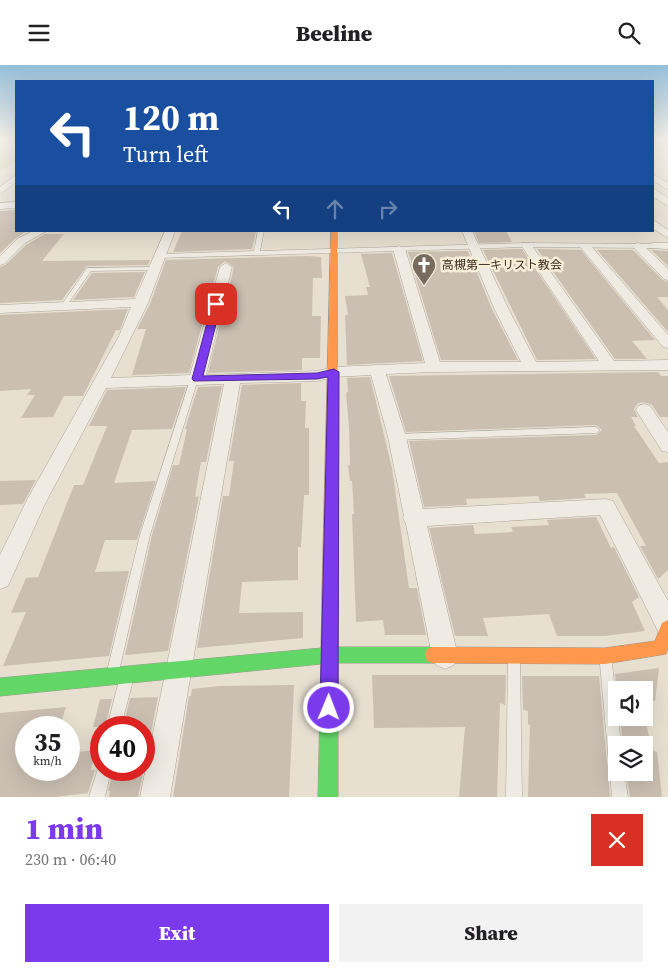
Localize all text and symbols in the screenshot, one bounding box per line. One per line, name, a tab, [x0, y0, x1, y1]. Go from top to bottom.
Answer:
text: Beeline	[296, 18, 372, 48]
icon: menu	[25, 19, 53, 47]
icon: search	[615, 19, 643, 47]
text: 120 m	[123, 94, 219, 142]
icon: left	[40, 100, 105, 165]
text: Turn left	[123, 139, 208, 169]
icon: left	[268, 195, 296, 223]
icon: ahead	[321, 195, 349, 223]
icon: right	[374, 195, 402, 223]
church icon: 高槻第一キリスト教会	[411, 252, 437, 286]
place label: 高槻第一キリスト教会	[442, 257, 562, 273]
pin	[195, 283, 237, 325]
icon: arrive	[202, 290, 230, 318]
position arrow	[302, 681, 354, 733]
map controls	[608, 681, 653, 781]
button: sound	[608, 681, 653, 726]
speed limit sign: 40	[90, 716, 155, 781]
text: 35	[34, 725, 61, 759]
button: layers	[608, 736, 653, 781]
text: km/h	[33, 753, 62, 769]
text: 1 min	[25, 808, 103, 849]
button: close	[591, 814, 643, 866]
text: 230 m · 06:40	[25, 848, 116, 870]
button: Exit	[25, 904, 329, 962]
button: Share	[339, 904, 643, 962]

